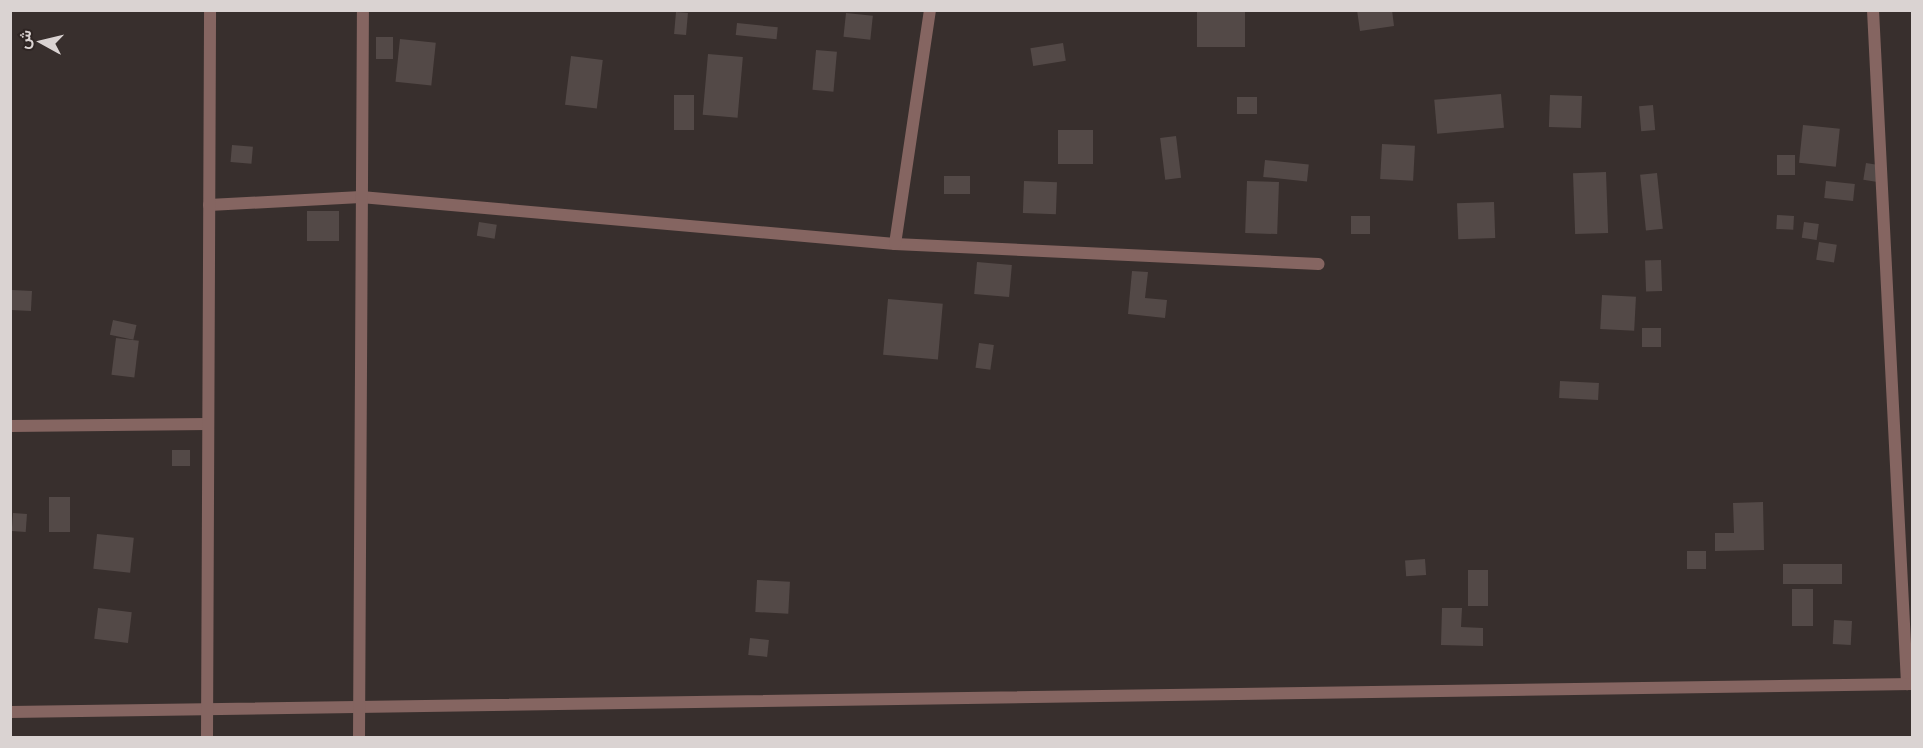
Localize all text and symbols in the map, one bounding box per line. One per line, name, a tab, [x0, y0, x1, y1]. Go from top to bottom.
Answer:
north arrow	[12, 12, 72, 72]
text: ش	[14, 29, 34, 50]

